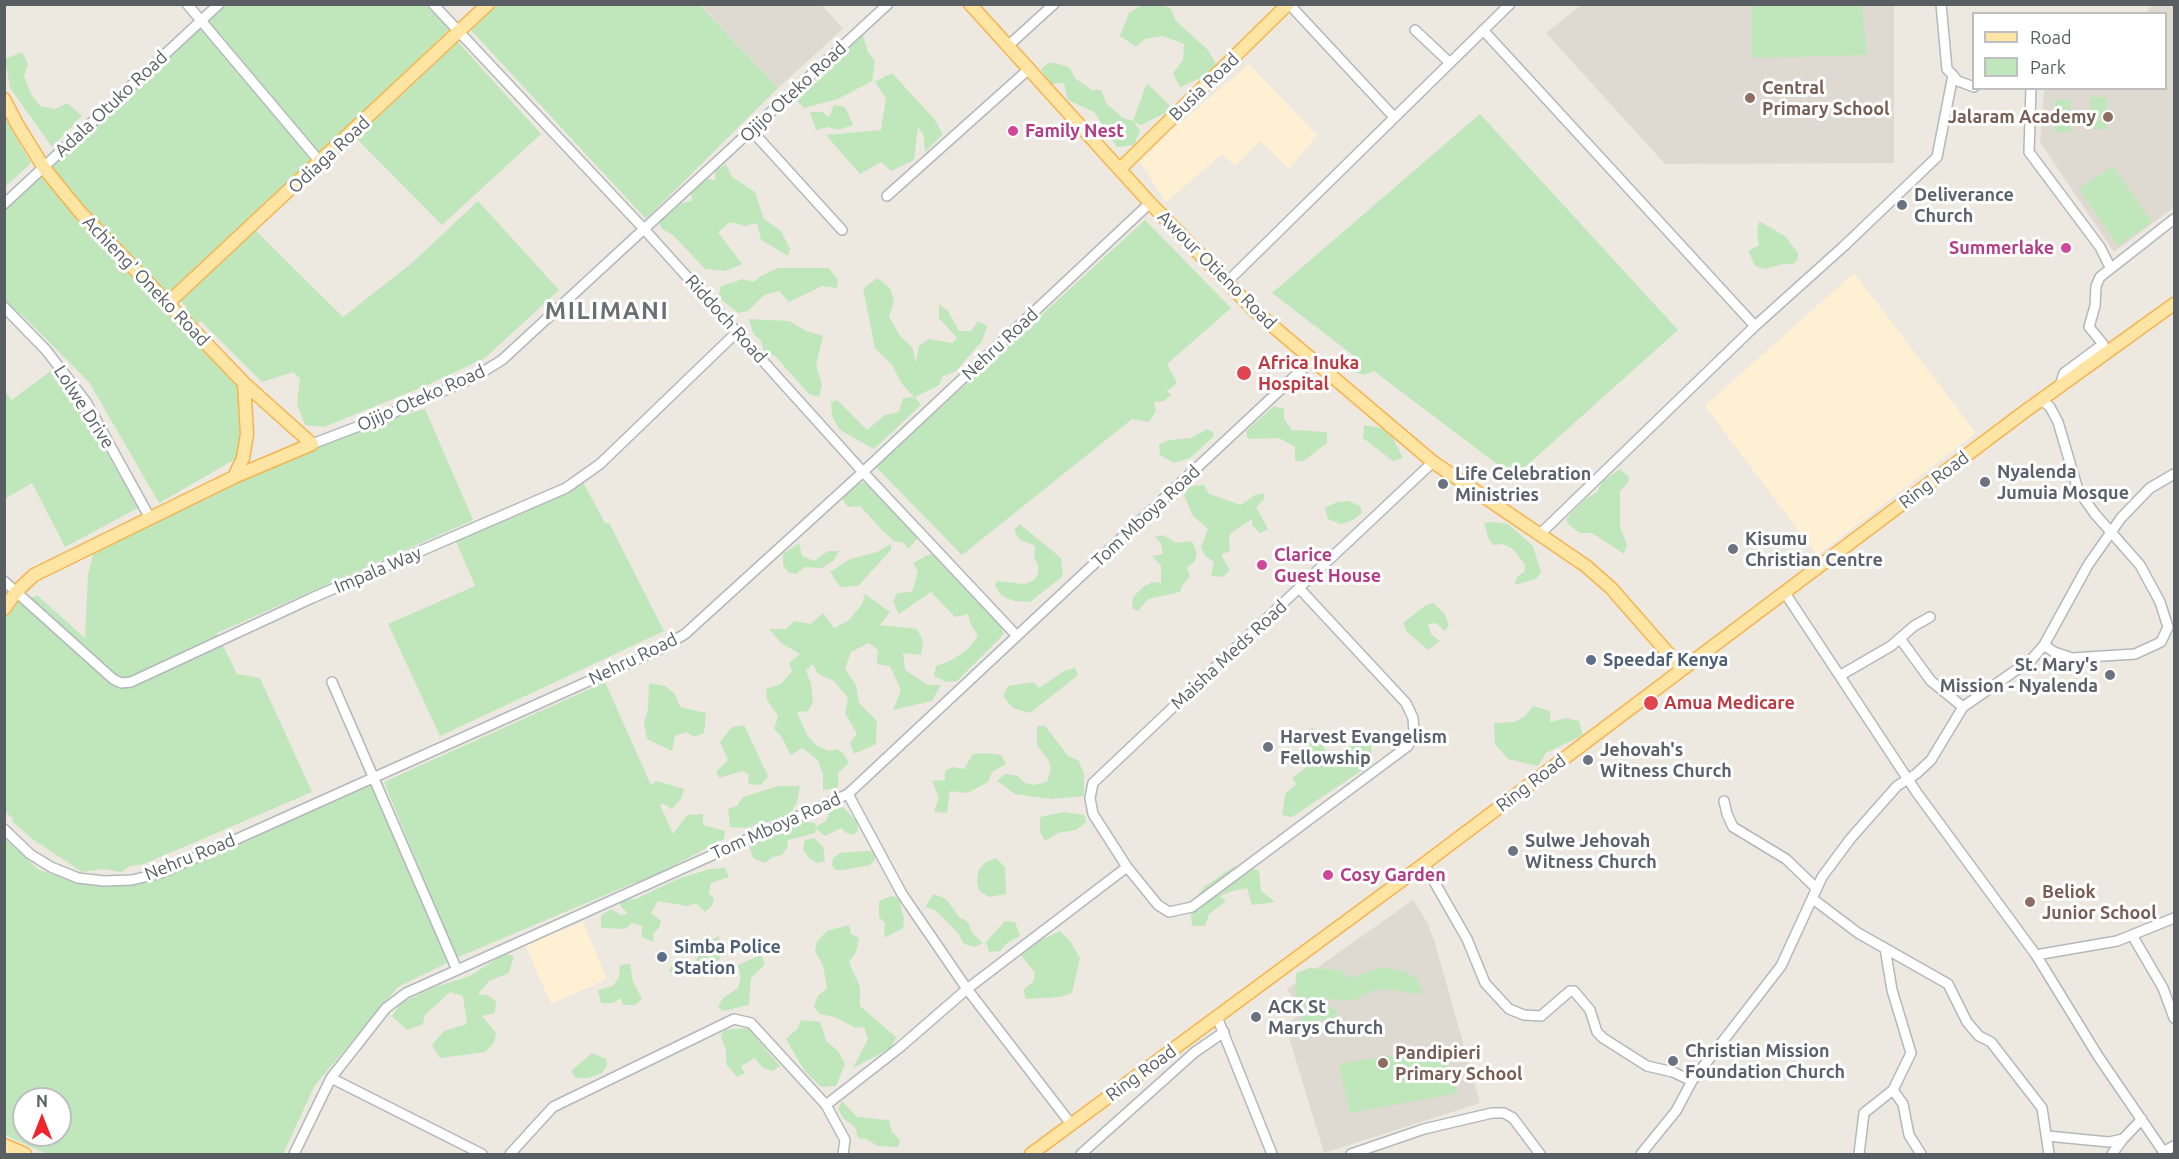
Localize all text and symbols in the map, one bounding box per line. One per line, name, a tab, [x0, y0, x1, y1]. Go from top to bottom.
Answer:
legend	[1972, 12, 2167, 90]
text: Road	[2030, 27, 2072, 47]
street label: Ojijo Oteko Road	[735, 37, 851, 147]
street label: Adala Otuko Road	[50, 46, 172, 162]
street label: Busia Road	[1165, 48, 1243, 126]
text: Park	[2030, 57, 2066, 77]
place label: Central Primary School	[1762, 77, 1890, 119]
marker: Central Primary School	[1743, 91, 1757, 105]
place label: Jalaram Academy	[1948, 106, 2096, 128]
marker: Jalaram Academy	[2101, 110, 2115, 124]
street label: Odiaga Road	[284, 112, 374, 198]
place label: Family Nest	[1025, 120, 1124, 142]
marker: Family Nest	[1006, 124, 1020, 138]
place label: Deliverance Church	[1914, 184, 2014, 226]
marker: Deliverance Church	[1895, 198, 1909, 212]
street label: Awour Otieno Road	[1153, 206, 1281, 334]
street label: Achieng' Oneko Road	[78, 211, 214, 351]
place label: Summerlake	[1949, 237, 2054, 259]
marker: Summerlake	[2059, 241, 2073, 255]
street label: Riddoch Road	[681, 270, 771, 368]
district label: MILIMANI	[545, 297, 669, 325]
street label: Nehru Road	[958, 303, 1042, 385]
place label: Africa Inuka Hospital	[1258, 352, 1359, 394]
street label: Ojijo Oteko Road	[354, 360, 488, 436]
street label: Lolwe Drive	[49, 361, 119, 453]
marker: Africa Inuka Hospital	[1235, 364, 1253, 382]
street label: Ring Road	[1895, 447, 1973, 513]
street label: Tom Mboya Road	[1088, 461, 1204, 571]
place label: Nyalenda Jumuia Mosque	[1997, 461, 2129, 504]
place label: Life Celebration Ministries	[1455, 463, 1591, 506]
marker: Nyalenda Jumuia Mosque	[1978, 475, 1992, 489]
marker: Life Celebration Ministries	[1436, 477, 1450, 491]
place label: Kisumu Christian Centre	[1745, 528, 1883, 570]
street label: Impala Way	[331, 542, 425, 598]
marker: Kisumu Christian Centre	[1726, 542, 1740, 556]
place label: Clarice Guest House	[1274, 544, 1381, 586]
marker: Clarice Guest House	[1255, 558, 1269, 572]
street label: Maisha Meds Road	[1167, 596, 1291, 714]
street label: Nehru Road	[585, 628, 681, 690]
place label: Speedaf Kenya	[1603, 649, 1728, 671]
marker: Speedaf Kenya	[1584, 653, 1598, 667]
place label: St. Mary's Mission - Nyalenda	[1940, 654, 2098, 696]
marker: St. Mary's Mission - Nyalenda	[2103, 668, 2117, 682]
place label: Amua Medicare	[1664, 692, 1795, 714]
marker: Amua Medicare	[1642, 694, 1660, 712]
place label: Harvest Evangelism Fellowship	[1280, 726, 1447, 768]
place label: Jehovah's Witness Church	[1600, 739, 1732, 782]
marker: Harvest Evangelism Fellowship	[1261, 740, 1275, 754]
street label: Ring Road	[1492, 750, 1570, 816]
marker: Jehovah's Witness Church	[1581, 753, 1595, 767]
street label: Tom Mboya Road	[708, 788, 844, 864]
street label: Nehru Road	[142, 829, 238, 885]
place label: Sulwe Jehovah Witness Church	[1525, 830, 1657, 872]
marker: Sulwe Jehovah Witness Church	[1506, 844, 1520, 858]
place label: Cosy Garden	[1340, 864, 1446, 886]
marker: Cosy Garden	[1321, 868, 1335, 882]
place label: Beliok Junior School	[2042, 881, 2157, 924]
marker: Beliok Junior School	[2023, 895, 2037, 909]
place label: Simba Police Station	[674, 936, 781, 978]
marker: Simba Police Station	[655, 950, 669, 964]
place label: ACK St Marys Church	[1268, 996, 1383, 1038]
marker: ACK St Marys Church	[1249, 1010, 1263, 1024]
street label: Ring Road	[1102, 1040, 1180, 1106]
place label: Christian Mission Foundation Church	[1685, 1040, 1845, 1082]
place label: Pandipieri Primary School	[1395, 1042, 1523, 1084]
marker: Christian Mission Foundation Church	[1666, 1054, 1680, 1068]
marker: Pandipieri Primary School	[1376, 1056, 1390, 1070]
north arrow	[12, 1087, 72, 1147]
text: N	[36, 1092, 48, 1110]

